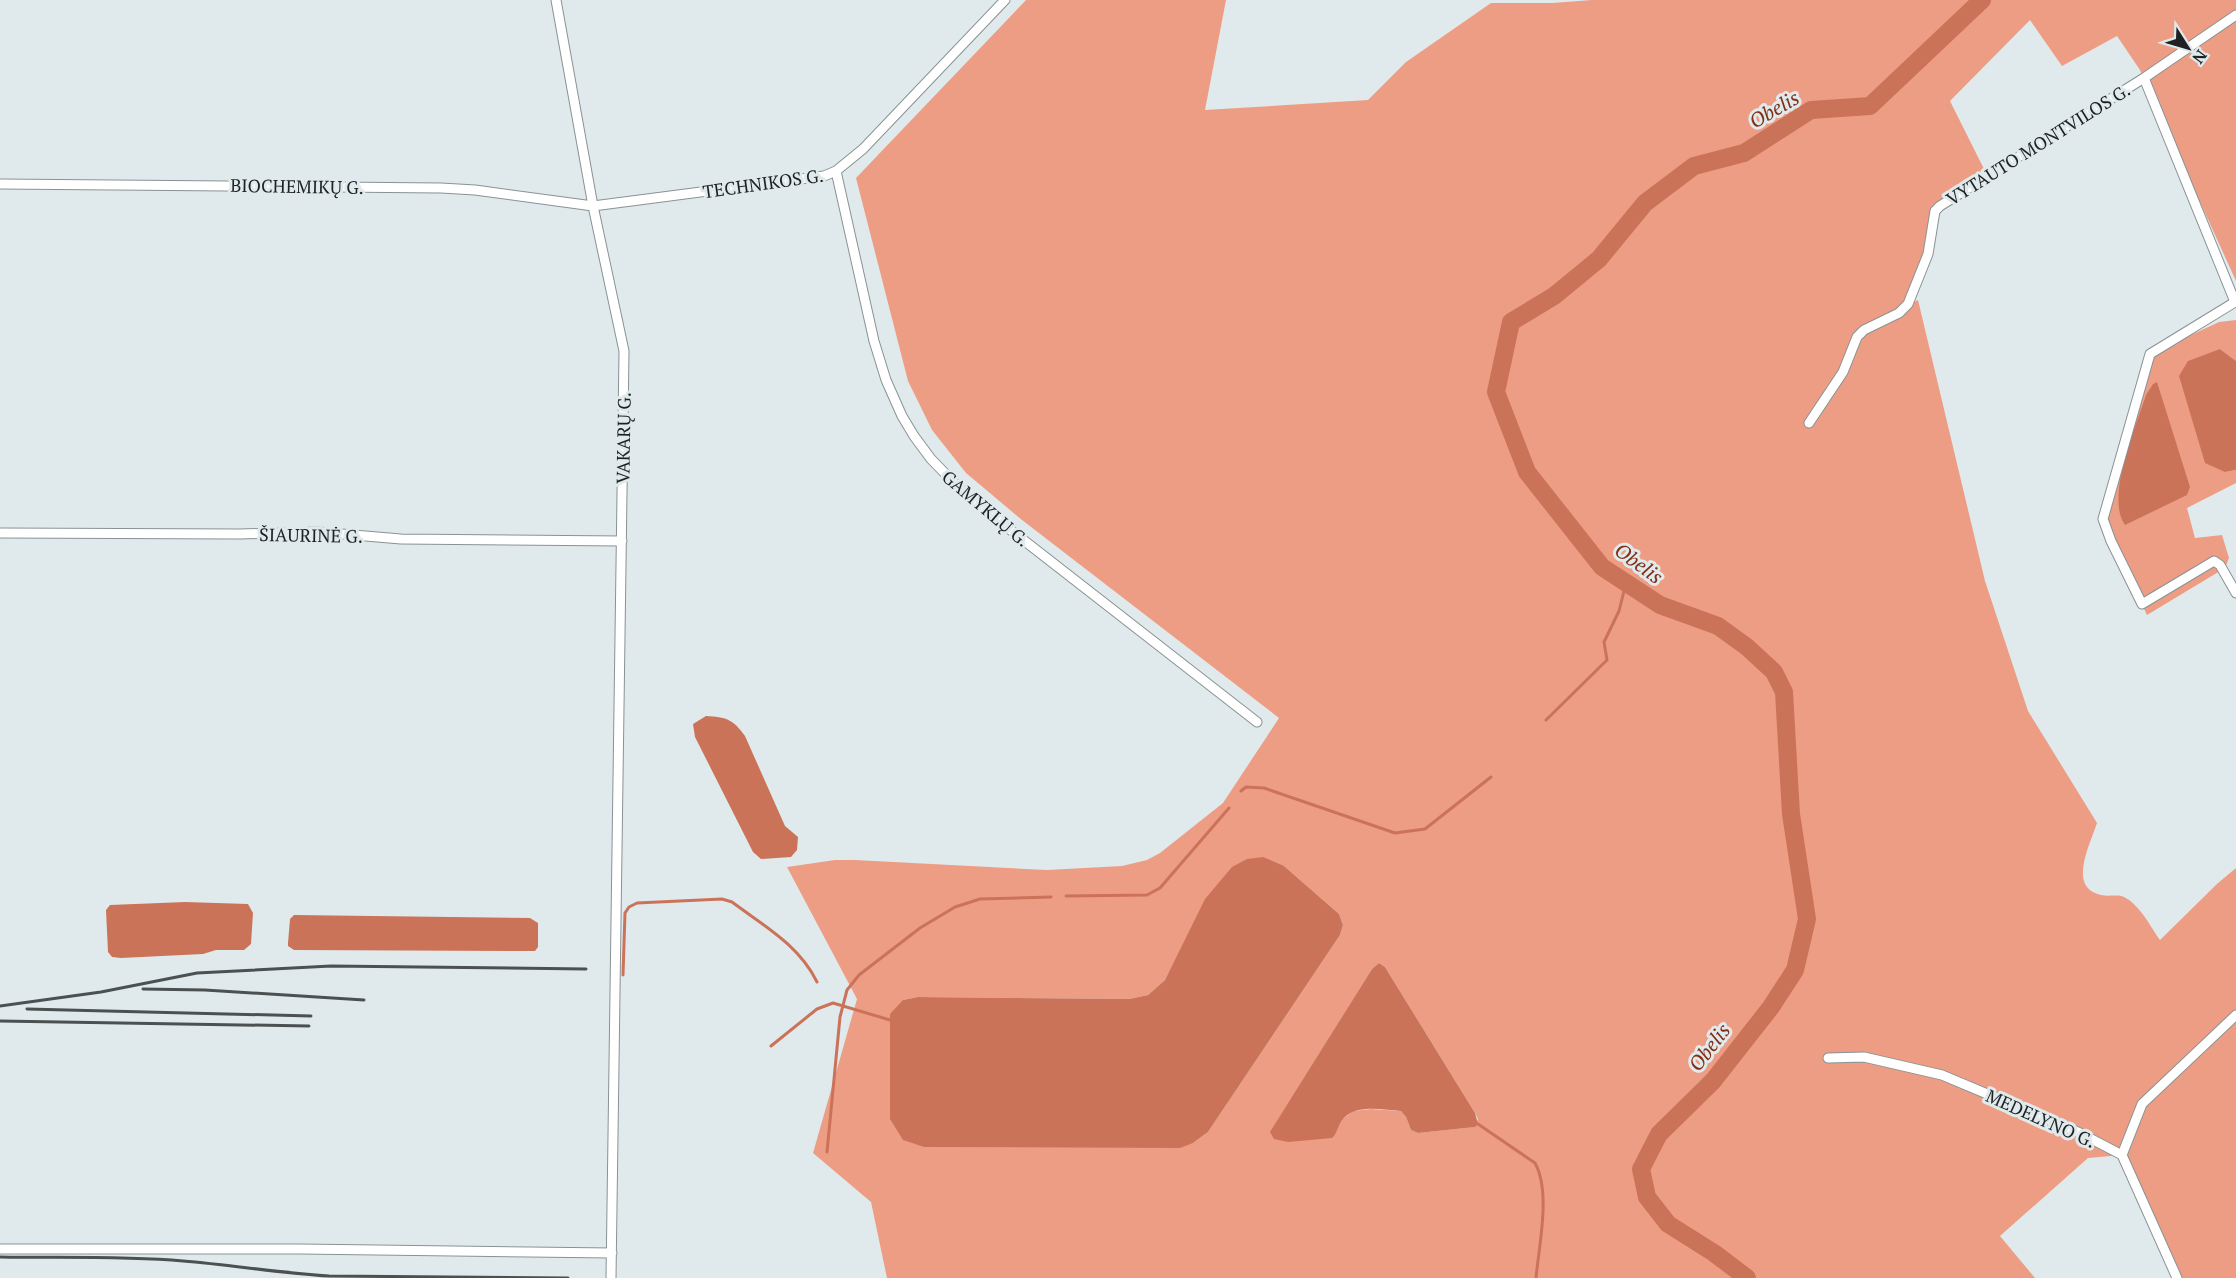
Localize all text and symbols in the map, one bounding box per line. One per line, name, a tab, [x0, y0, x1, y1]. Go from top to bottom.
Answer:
north arrow	[2158, 18, 2218, 78]
text: N	[2188, 46, 2212, 68]
street label: VYTAUTO MONTVILOS G.	[1942, 78, 2134, 210]
water label: Obelis	[1744, 84, 1804, 134]
street label: TECHNIKOS G.	[701, 163, 825, 203]
street label: BIOCHEMIKŲ G.	[230, 173, 364, 199]
street label: VAKARŲ G.	[610, 392, 636, 484]
street label: GAMYKLŲ G.	[937, 464, 1035, 552]
street label: ŠIAURINĖ G.	[259, 522, 363, 548]
water label: Obelis	[1609, 536, 1669, 590]
water label: Obelis	[1682, 1018, 1736, 1076]
street label: MEDELYNO G.	[1982, 1083, 2100, 1153]

